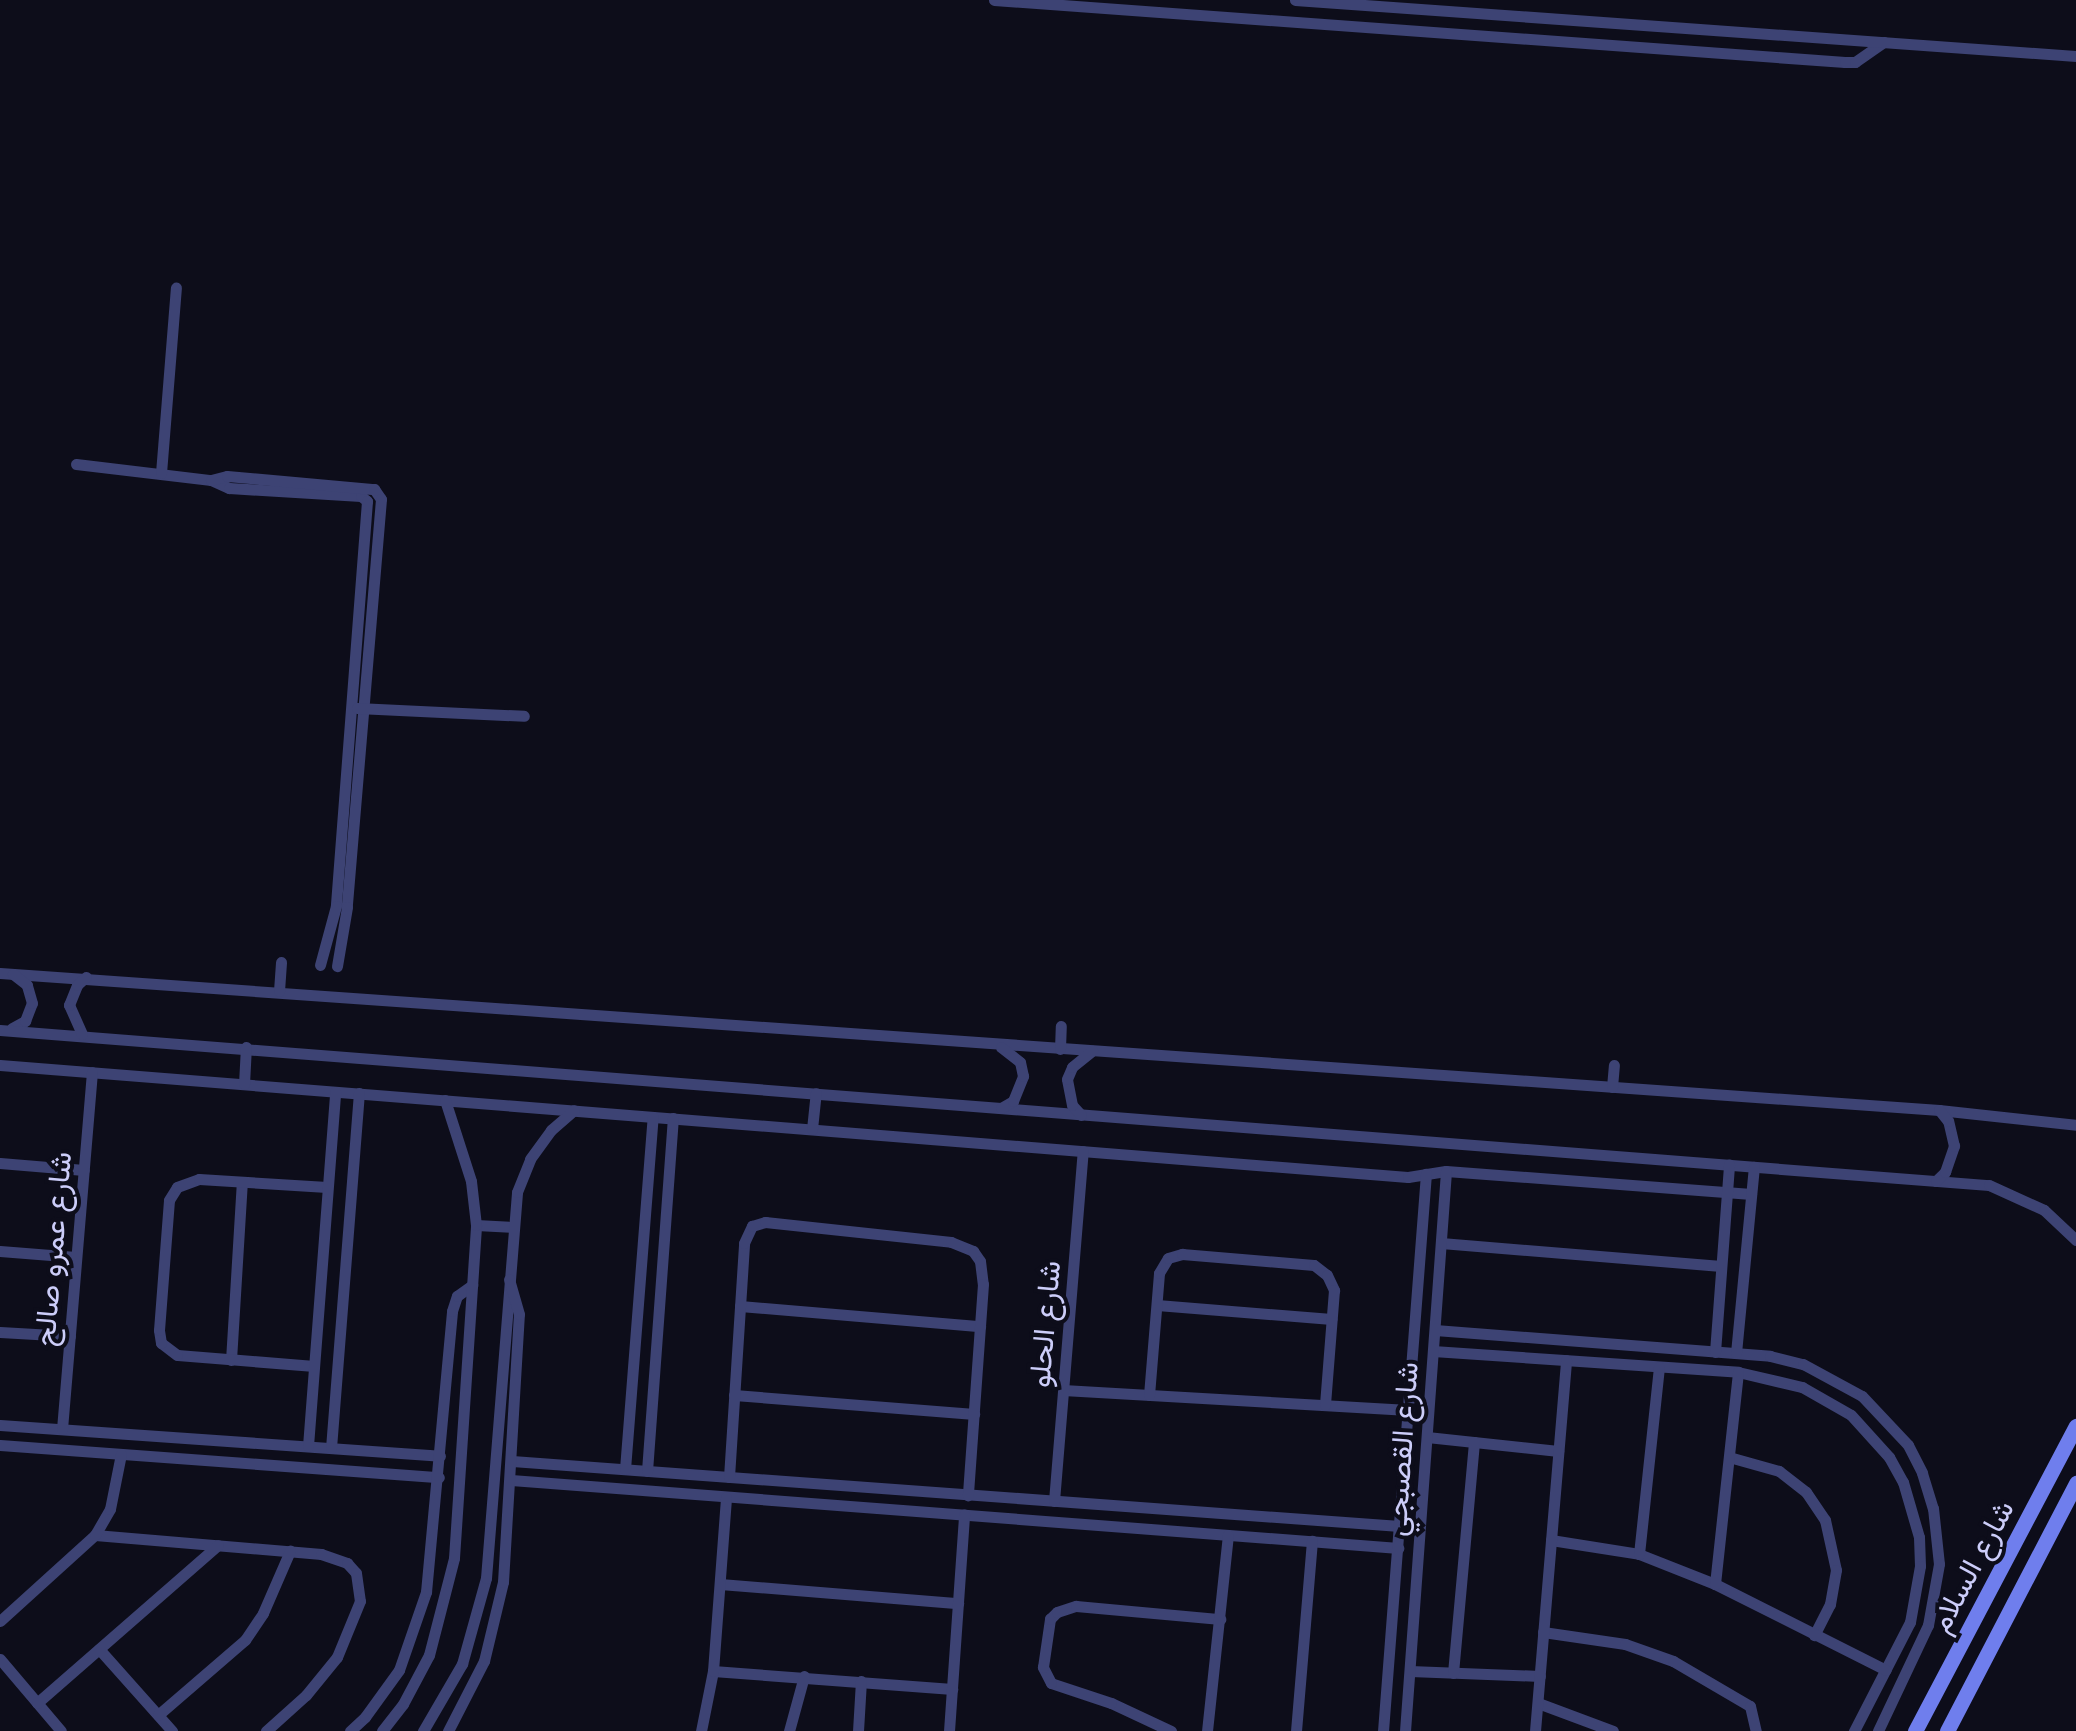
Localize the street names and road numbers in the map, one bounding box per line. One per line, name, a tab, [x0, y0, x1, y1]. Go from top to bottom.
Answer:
street label: شارع عمرو صالح	[26, 1150, 78, 1348]
street label: شارع الحلو	[1021, 1259, 1067, 1389]
street label: شارع القصبجي	[1377, 1361, 1425, 1537]
street label: شارع السلام	[1921, 1494, 2021, 1638]

